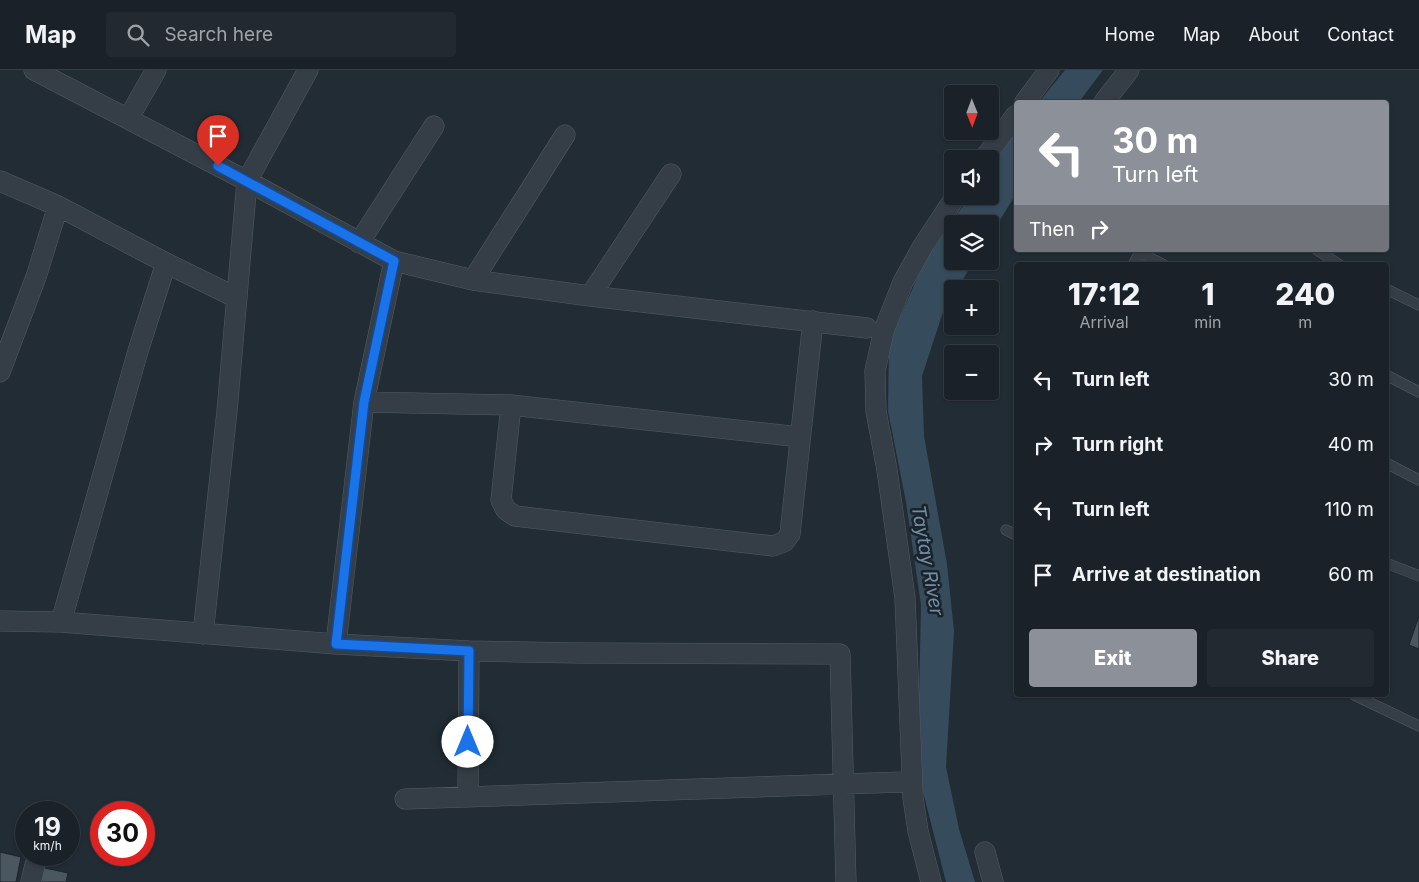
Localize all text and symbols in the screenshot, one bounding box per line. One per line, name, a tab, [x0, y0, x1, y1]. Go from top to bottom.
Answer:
search box	[106, 12, 456, 57]
text: Map	[25, 20, 76, 49]
icon: search	[124, 21, 152, 49]
text: Search here	[164, 23, 273, 46]
text: Home	[1105, 24, 1155, 45]
text: Map	[1183, 24, 1220, 45]
text: About	[1248, 24, 1299, 45]
text: Contact	[1327, 24, 1394, 45]
north arrow	[944, 85, 999, 140]
map controls	[944, 85, 999, 400]
pin	[197, 115, 239, 166]
text: 30 m	[1112, 119, 1198, 161]
icon: left	[1029, 120, 1094, 185]
icon: arrive	[204, 122, 232, 150]
button: sound	[944, 150, 999, 205]
text: Turn left	[1112, 161, 1198, 187]
button: layers	[944, 215, 999, 270]
icon: right	[1085, 215, 1113, 243]
text: Then	[1029, 218, 1075, 241]
text: 17:12	[1068, 276, 1141, 312]
text: 1	[1201, 276, 1215, 312]
text: 240	[1275, 276, 1335, 312]
button: +	[944, 280, 999, 335]
text: Arrival	[1079, 312, 1129, 332]
text: min	[1194, 312, 1222, 332]
text: m	[1298, 312, 1312, 332]
button: −	[944, 345, 999, 400]
icon: left	[1029, 366, 1057, 394]
text: Turn left	[1072, 368, 1150, 391]
text: 30 m	[1328, 368, 1374, 391]
icon: right	[1029, 431, 1057, 459]
text: Turn right	[1072, 433, 1163, 456]
text: 40 m	[1328, 433, 1374, 456]
icon: left	[1029, 496, 1057, 524]
text: Turn left	[1072, 498, 1150, 521]
text: 110 m	[1325, 498, 1374, 521]
water label: Taytay River	[906, 503, 949, 618]
icon: arrive	[1029, 561, 1057, 589]
text: Arrive at destination	[1072, 563, 1261, 586]
text: 60 m	[1328, 563, 1374, 586]
button: Exit	[1029, 629, 1197, 687]
button: Share	[1207, 629, 1374, 687]
position arrow	[441, 715, 493, 767]
speed limit sign: 30	[90, 801, 155, 866]
text: 19	[34, 812, 61, 842]
text: km/h	[33, 838, 62, 853]

